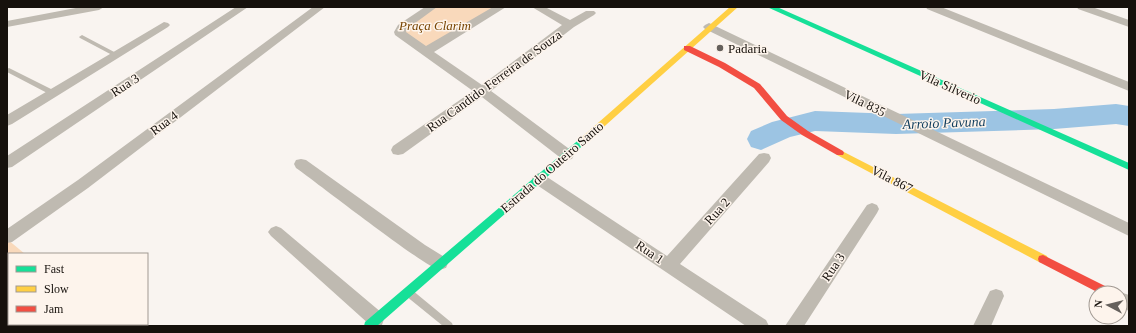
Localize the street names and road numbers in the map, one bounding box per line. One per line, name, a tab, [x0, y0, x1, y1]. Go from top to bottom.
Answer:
street label: Rua Candido Ferreira de Souza	[424, 27, 565, 135]
street label: Vila Silverio	[917, 67, 983, 107]
street label: Rua 3	[108, 70, 142, 100]
street label: Vila 835	[842, 87, 888, 119]
street label: Rua 4	[147, 107, 181, 138]
street label: Estrada do Outeiro Santo	[498, 118, 606, 216]
street label: Vila 867	[869, 162, 916, 196]
street label: Rua 2	[701, 195, 733, 227]
street label: Rua 1	[633, 237, 667, 267]
street label: Rua 3	[818, 250, 848, 284]

